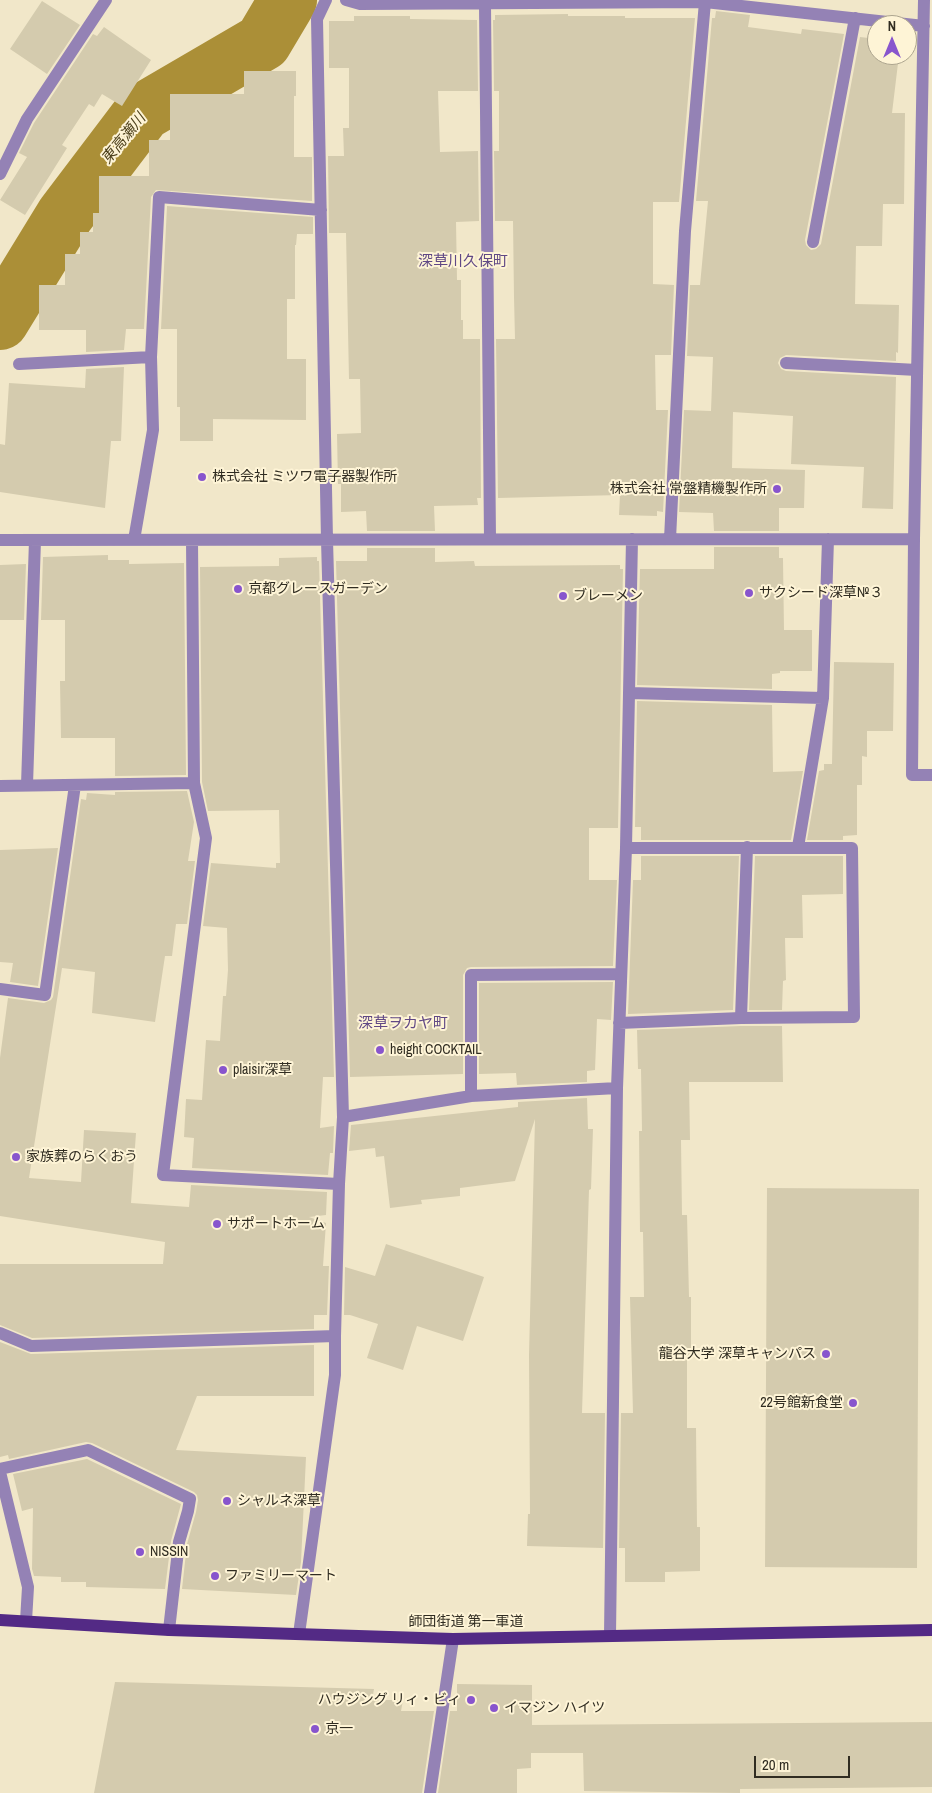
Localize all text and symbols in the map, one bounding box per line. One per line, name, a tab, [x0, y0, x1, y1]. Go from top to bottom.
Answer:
north arrow	[867, 15, 917, 65]
text: N	[888, 17, 896, 35]
water label: 東高瀬川	[98, 110, 150, 168]
district label: 深草川久保町	[418, 253, 508, 271]
place label: 株式会社 ミツワ電子器製作所	[212, 469, 397, 485]
marker: 株式会社 ミツワ電子器製作所	[196, 471, 208, 483]
place label: 株式会社 常盤精機製作所	[610, 481, 767, 497]
marker: 株式会社 常盤精機製作所	[771, 483, 783, 495]
place label: 京都グレースガーデン	[248, 581, 388, 597]
marker: 京都グレースガーデン	[232, 583, 244, 595]
place label: サクシード深草№３	[759, 585, 883, 601]
marker: サクシード深草№３	[743, 587, 755, 599]
place label: ブレーメン	[573, 588, 643, 604]
marker: ブレーメン	[557, 590, 569, 602]
district label: 深草ヲカヤ町	[358, 1015, 448, 1033]
place label: height COCKTAIL	[390, 1042, 482, 1058]
marker: height COCKTAIL	[374, 1044, 386, 1056]
place label: plaisir深草	[233, 1062, 292, 1078]
marker: plaisir深草	[217, 1064, 229, 1076]
place label: 家族葬のらくおう	[26, 1149, 138, 1165]
marker: 家族葬のらくおう	[10, 1151, 22, 1163]
place label: サポートホーム	[227, 1216, 325, 1232]
marker: サポートホーム	[211, 1218, 223, 1230]
place label: 龍谷大学 深草キャンパス	[659, 1346, 816, 1362]
marker: 龍谷大学 深草キャンパス	[820, 1348, 832, 1360]
place label: 22号館新食堂	[760, 1395, 843, 1411]
marker: 22号館新食堂	[847, 1397, 859, 1409]
place label: シャルネ深草	[237, 1493, 321, 1509]
marker: シャルネ深草	[221, 1495, 233, 1507]
place label: NISSIN	[150, 1544, 188, 1560]
marker: NISSIN	[134, 1546, 146, 1558]
place label: ファミリーマート	[225, 1568, 337, 1584]
marker: ファミリーマート	[209, 1570, 221, 1582]
street label: 師団街道 第一軍道	[408, 1614, 524, 1630]
place label: ハウジング リィ・ビィ	[318, 1692, 461, 1708]
marker: ハウジング リィ・ビィ	[465, 1694, 477, 1706]
place label: イマジン ハイツ	[504, 1700, 605, 1716]
marker: イマジン ハイツ	[488, 1702, 500, 1714]
place label: 京一	[325, 1721, 353, 1737]
marker: 京一	[309, 1723, 321, 1735]
scale bar	[757, 1746, 853, 1778]
text: 20 m	[762, 1754, 789, 1775]

